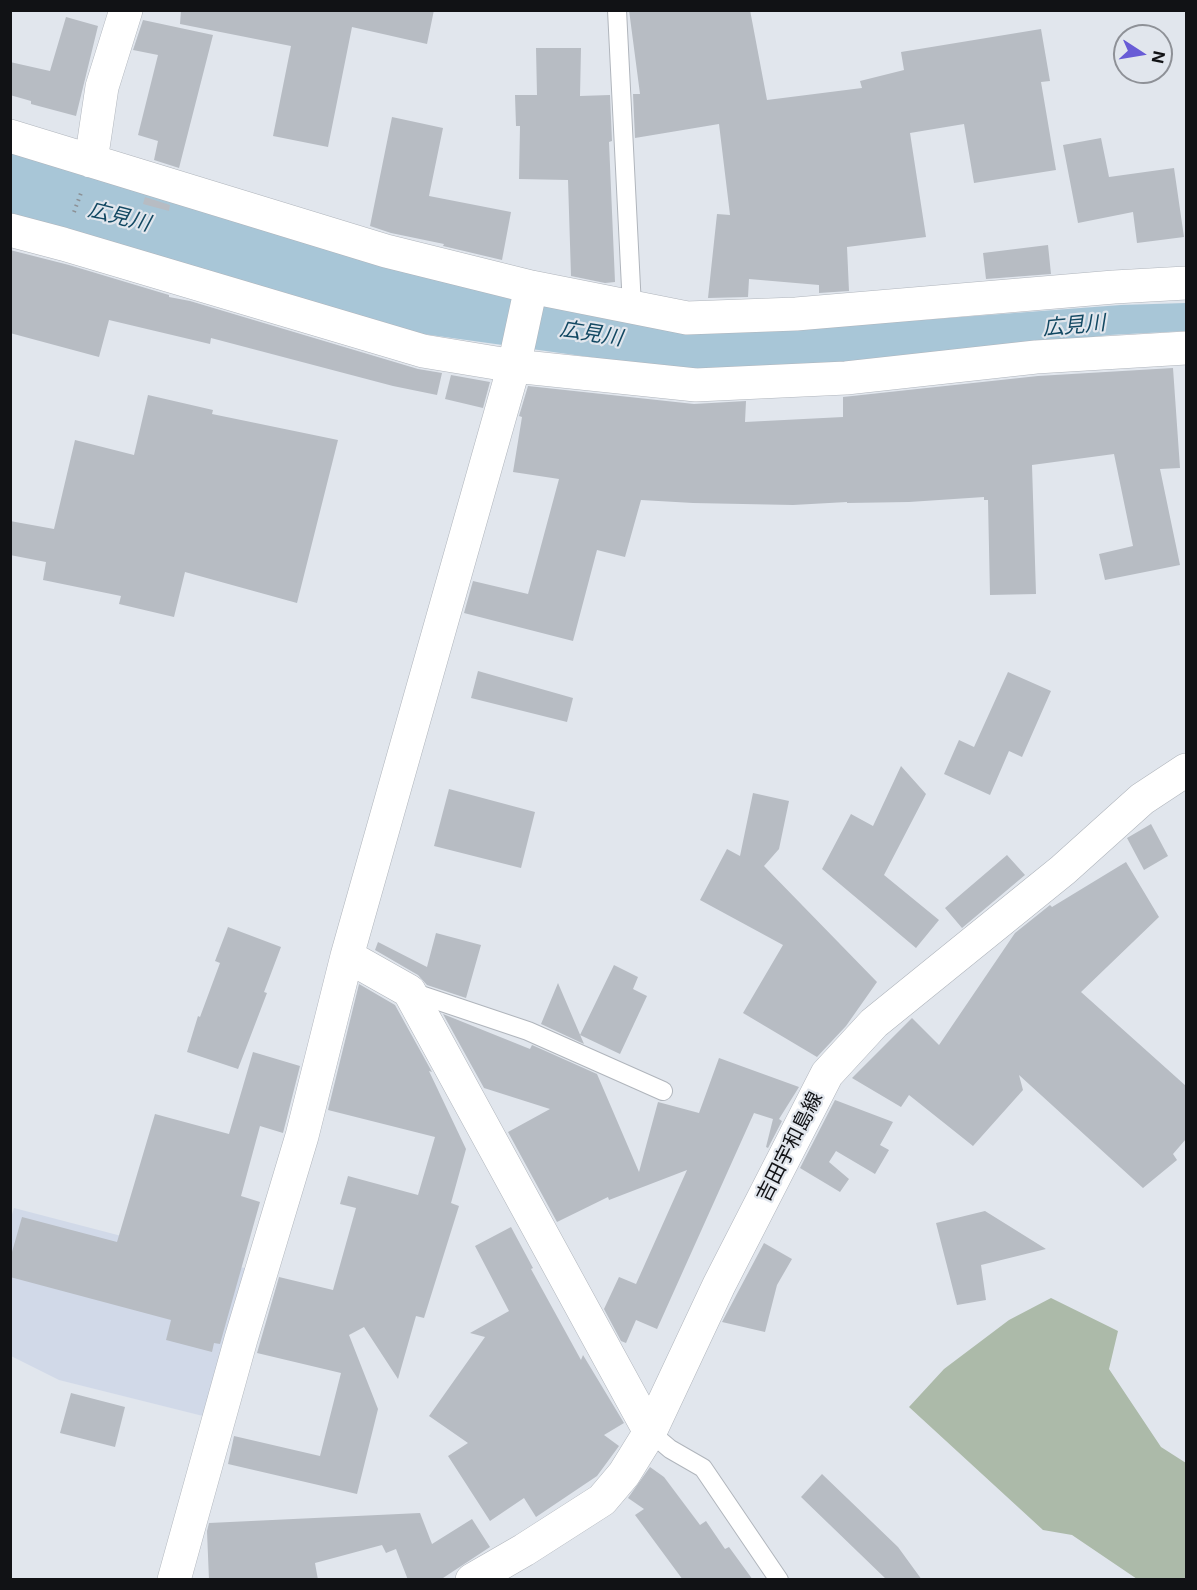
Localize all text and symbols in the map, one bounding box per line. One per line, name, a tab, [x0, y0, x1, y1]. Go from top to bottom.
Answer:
north arrow	[1113, 24, 1173, 84]
text: N	[1148, 49, 1170, 65]
water label: 広見川	[85, 197, 153, 237]
water label: 広見川	[1042, 311, 1106, 341]
water label: 広見川	[558, 317, 624, 351]
street label: 吉田宇和島線	[752, 1088, 828, 1206]

